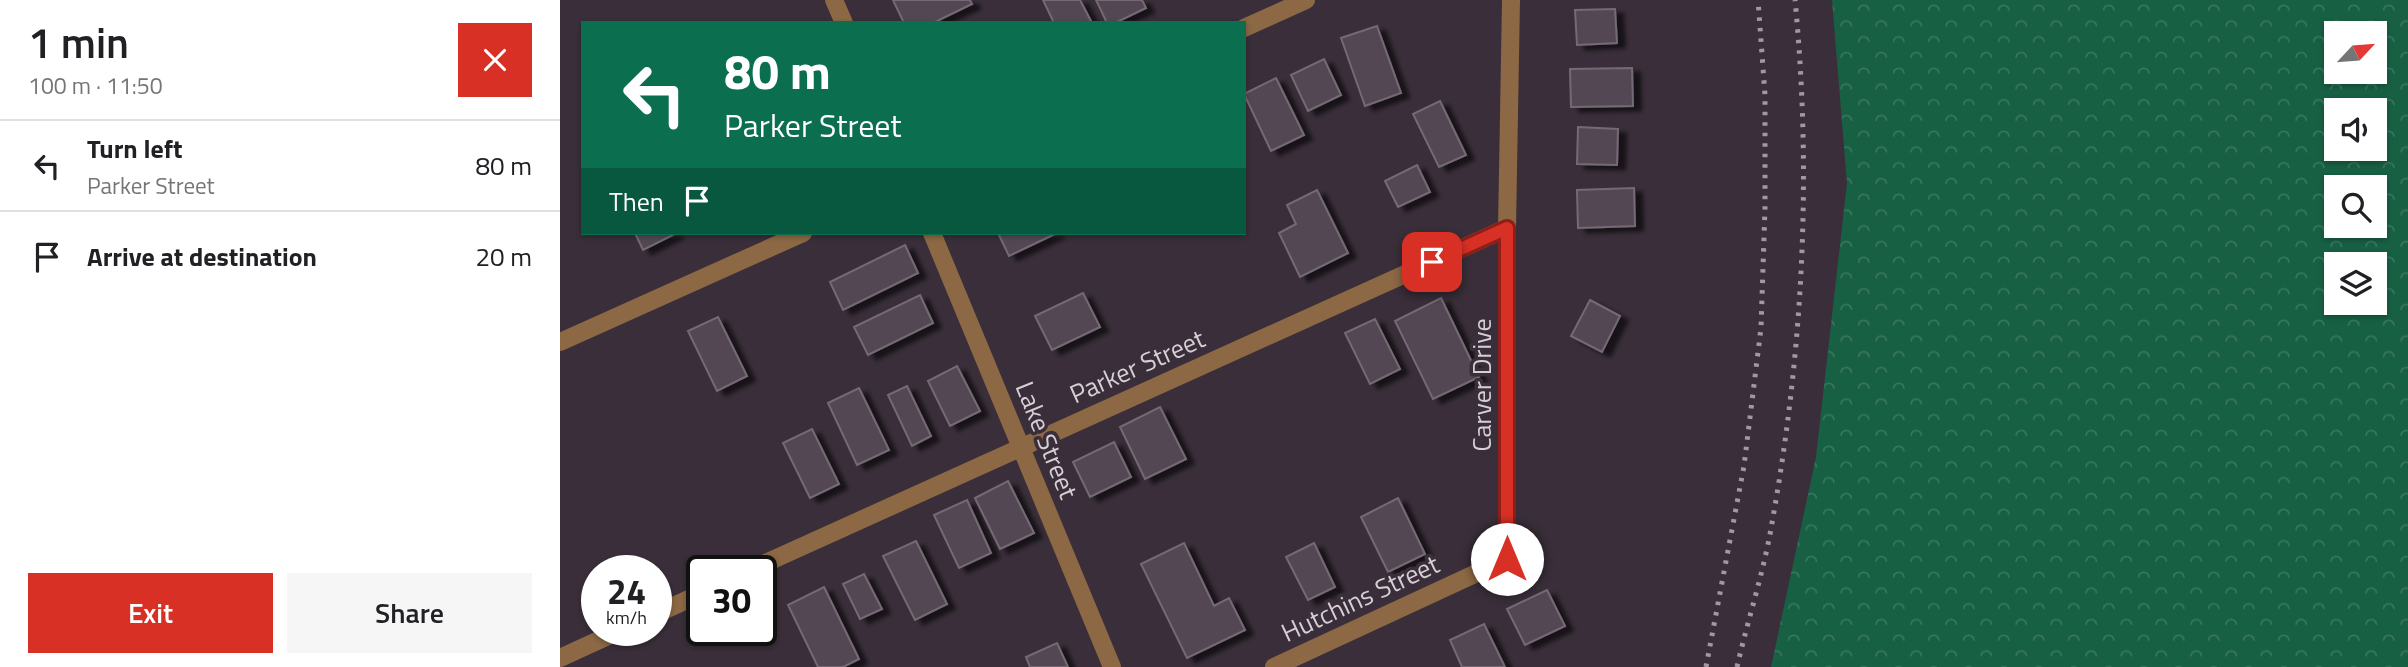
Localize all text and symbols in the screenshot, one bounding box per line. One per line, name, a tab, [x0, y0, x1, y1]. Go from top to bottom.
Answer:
text: 1 min	[28, 10, 129, 74]
north arrow	[2324, 21, 2387, 84]
map controls	[2324, 21, 2387, 315]
button: close	[458, 23, 532, 97]
text: 80 m	[724, 33, 831, 108]
icon: left	[609, 49, 700, 140]
text: 100 m · 11:50	[28, 68, 163, 103]
button: sound	[2324, 98, 2387, 161]
text: Parker Street	[724, 101, 902, 149]
text: Turn left	[87, 129, 182, 168]
text: 80 m	[475, 146, 532, 185]
icon: left	[28, 147, 66, 185]
text: Parker Street	[87, 168, 215, 203]
button: search	[2324, 175, 2387, 238]
text: Then	[609, 182, 664, 221]
icon: arrive	[678, 182, 716, 220]
pin	[1402, 232, 1462, 292]
text: Arrive at destination	[87, 237, 317, 276]
text: 20 m	[475, 237, 532, 276]
icon: arrive	[28, 238, 66, 276]
icon: arrive	[1413, 243, 1451, 281]
button: layers	[2324, 252, 2387, 315]
street label: Carver Drive	[1462, 318, 1501, 452]
street label: Parker Street	[1063, 319, 1211, 413]
street label: Lake Street	[1006, 375, 1088, 505]
position arrow	[1470, 522, 1544, 596]
street label: Hutchins Street	[1275, 544, 1445, 652]
speed limit sign: 30	[686, 555, 777, 646]
text: 24	[607, 564, 646, 618]
button: Exit	[28, 573, 273, 653]
button: Share	[287, 573, 532, 653]
text: km/h	[606, 604, 647, 631]

